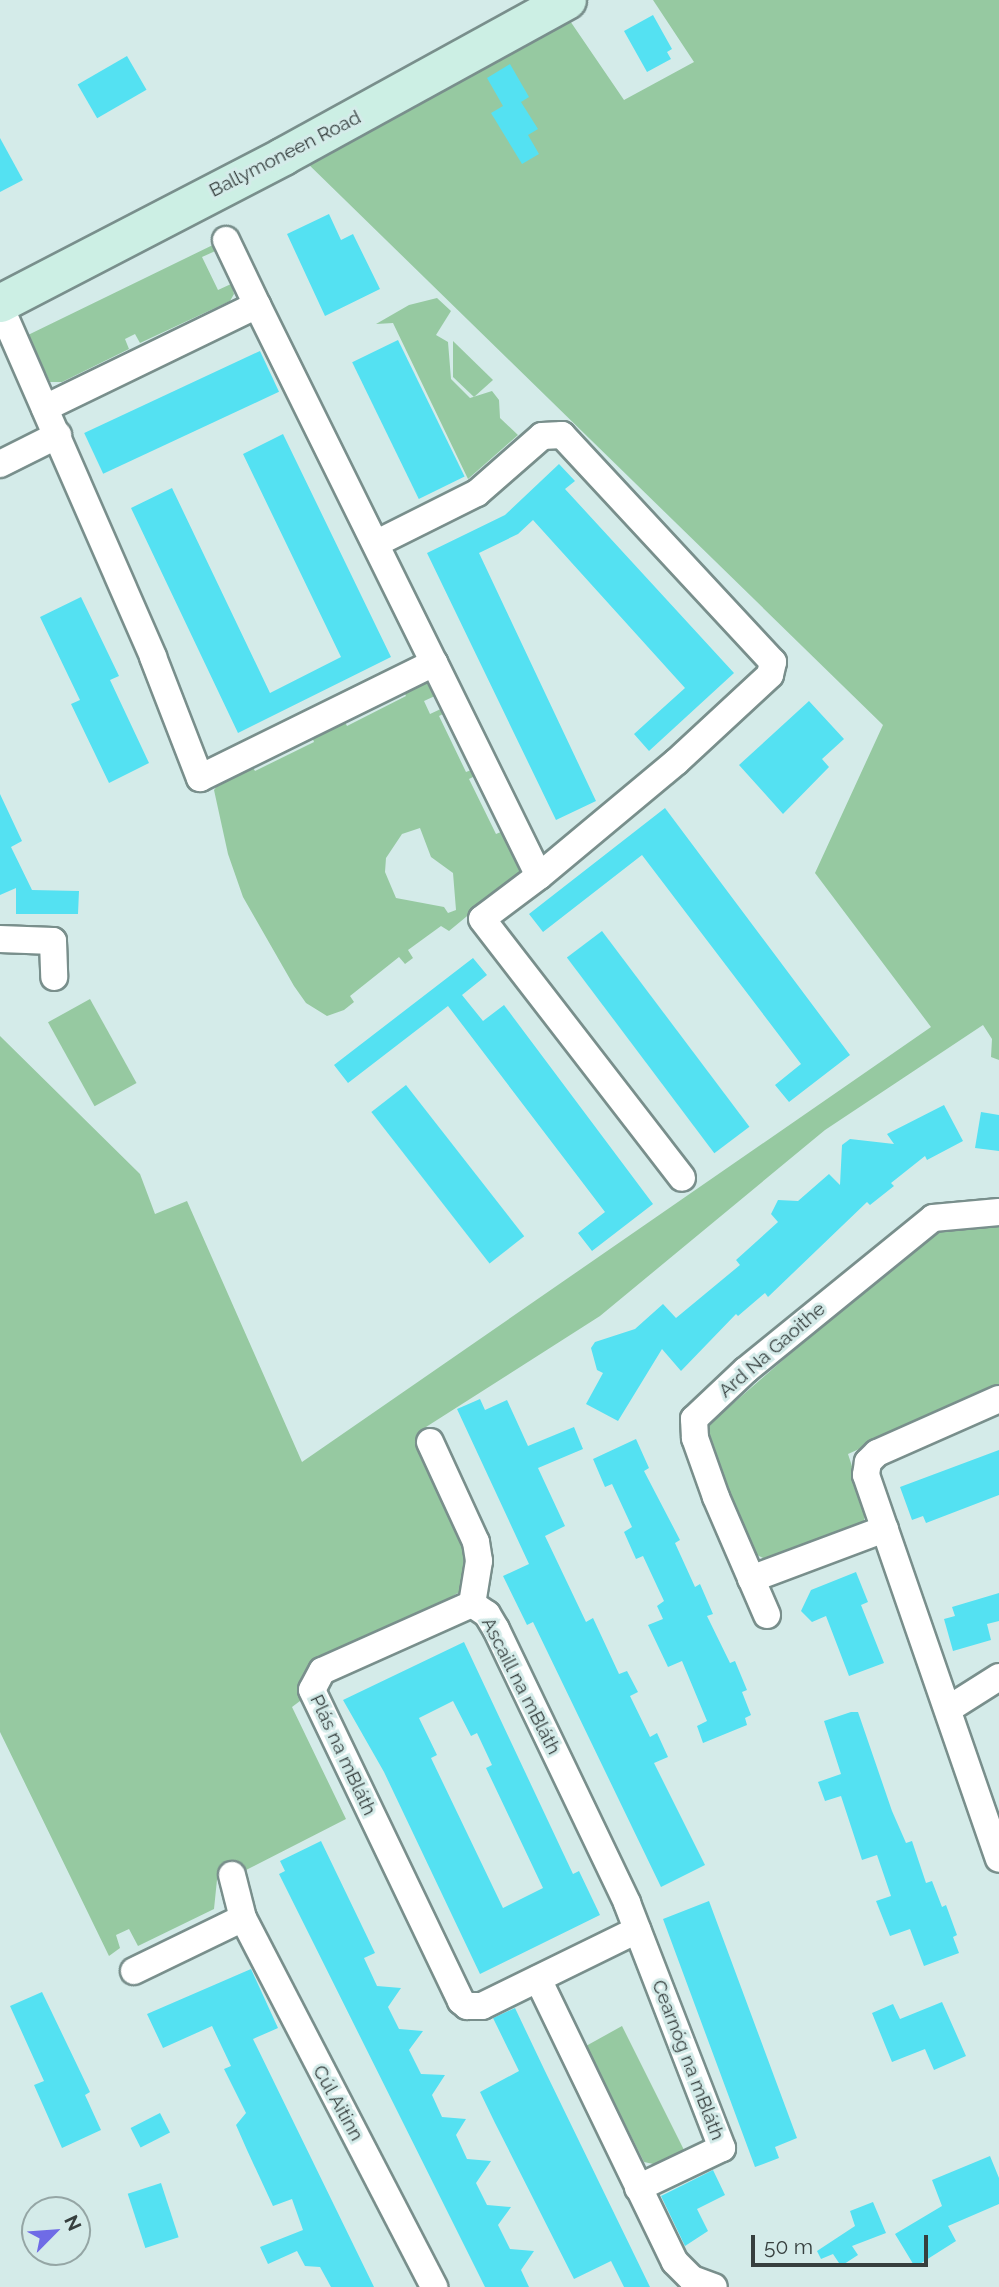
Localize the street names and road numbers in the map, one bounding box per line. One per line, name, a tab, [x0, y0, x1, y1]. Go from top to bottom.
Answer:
street label: Ballymoneen Road	[205, 106, 365, 202]
street label: Ard Na Gaoithe	[714, 1298, 830, 1402]
street label: Ascaill na mBláth	[477, 1613, 565, 1759]
street label: Plás na mBláth	[305, 1691, 381, 1819]
street label: Cearnóg na mBláth	[647, 1977, 729, 2143]
street label: Cúl Aitinn	[308, 2061, 368, 2145]

